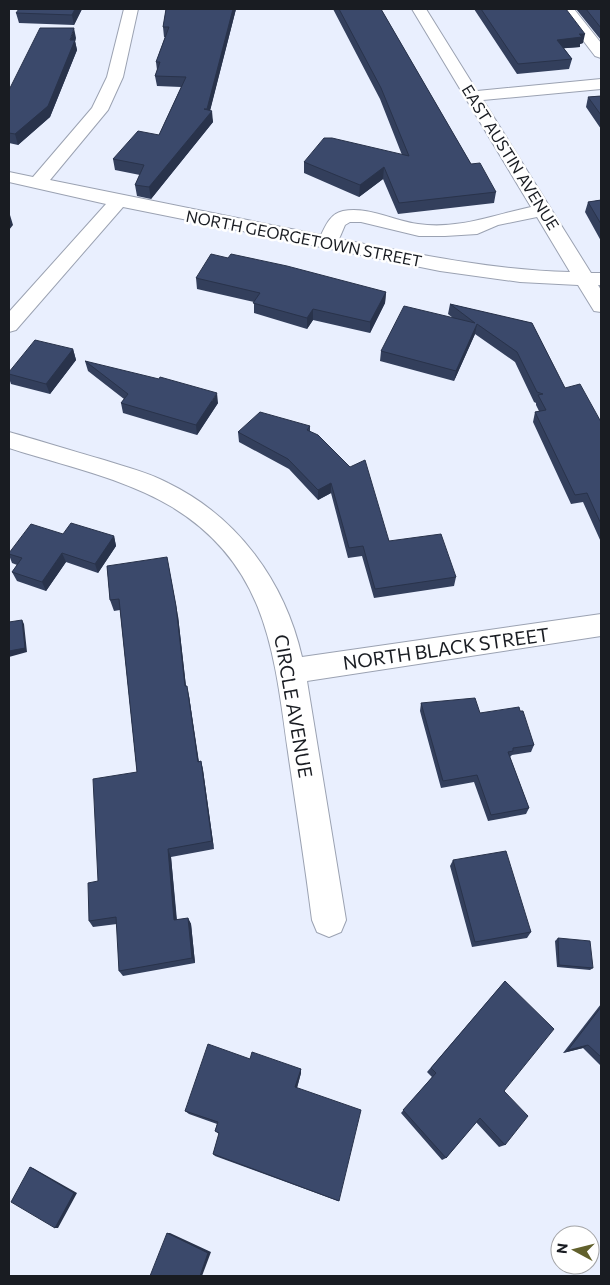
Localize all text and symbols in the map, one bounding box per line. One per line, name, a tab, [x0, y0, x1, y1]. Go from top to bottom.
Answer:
street label: EAST AUSTIN AVENUE	[458, 81, 564, 233]
street label: NORTH GEORGETOWN STREET	[184, 206, 424, 270]
street label: NORTH BLACK STREET	[341, 622, 551, 674]
street label: CIRCLE AVENUE	[270, 633, 318, 779]
north arrow	[550, 1225, 600, 1275]
text: N	[553, 1242, 571, 1255]

